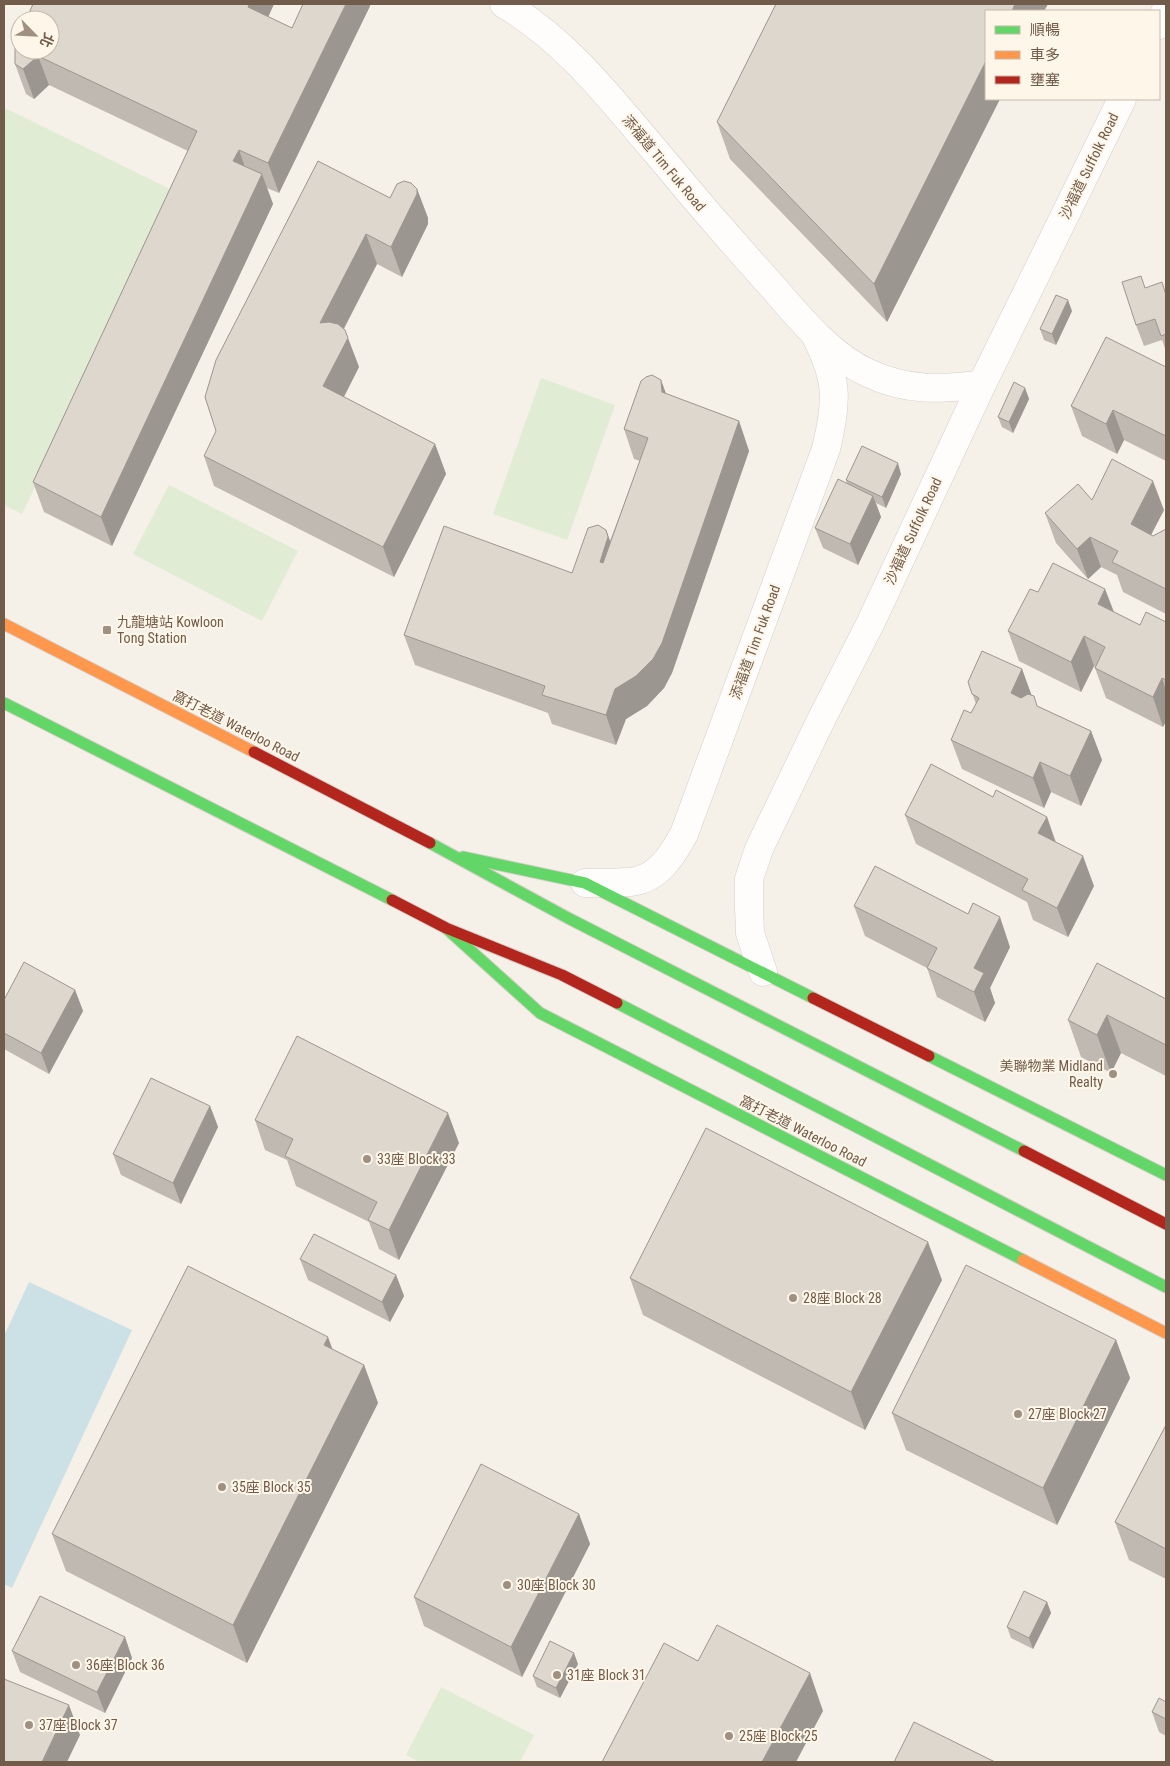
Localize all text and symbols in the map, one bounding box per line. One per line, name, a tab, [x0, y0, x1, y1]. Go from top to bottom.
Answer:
north arrow	[10, 10, 60, 60]
legend	[985, 10, 1160, 100]
text: 順暢	[1030, 21, 1060, 39]
text: 北	[37, 31, 57, 50]
text: 車多	[1030, 46, 1060, 64]
text: 壅塞	[1030, 71, 1060, 89]
street label: 沙福道 Suffolk Road	[1056, 110, 1122, 222]
street label: 添福道 Tim Fuk Road	[619, 112, 709, 214]
street label: 沙福道 Suffolk Road	[881, 475, 945, 587]
street label: 添福道 Tim Fuk Road	[727, 583, 783, 701]
place label: 九龍塘站 Kowloon Tong Station	[117, 614, 224, 646]
marker: 九龍塘站 Kowloon Tong Station	[101, 624, 113, 636]
street label: 窩打老道 Waterloo Road	[170, 687, 302, 765]
place label: 美聯物業 Midland Realty	[999, 1058, 1103, 1090]
marker: 美聯物業 Midland Realty	[1107, 1068, 1119, 1080]
street label: 窩打老道 Waterloo Road	[737, 1092, 869, 1170]
place label: 33座 Block 33	[377, 1151, 456, 1167]
marker: 33座 Block 33	[361, 1153, 373, 1165]
place label: 28座 Block 28	[803, 1290, 882, 1306]
marker: 28座 Block 28	[787, 1292, 799, 1304]
place label: 27座 Block 27	[1028, 1406, 1107, 1422]
marker: 27座 Block 27	[1012, 1408, 1024, 1420]
place label: 35座 Block 35	[232, 1479, 311, 1495]
marker: 35座 Block 35	[216, 1481, 228, 1493]
place label: 30座 Block 30	[517, 1577, 596, 1593]
marker: 30座 Block 30	[501, 1579, 513, 1591]
place label: 36座 Block 36	[86, 1657, 165, 1673]
marker: 36座 Block 36	[70, 1659, 82, 1671]
place label: 31座 Block 31	[567, 1667, 646, 1683]
marker: 31座 Block 31	[551, 1669, 563, 1681]
place label: 37座 Block 37	[39, 1717, 118, 1733]
marker: 37座 Block 37	[23, 1719, 35, 1731]
place label: 25座 Block 25	[739, 1728, 818, 1744]
marker: 25座 Block 25	[723, 1730, 735, 1742]

